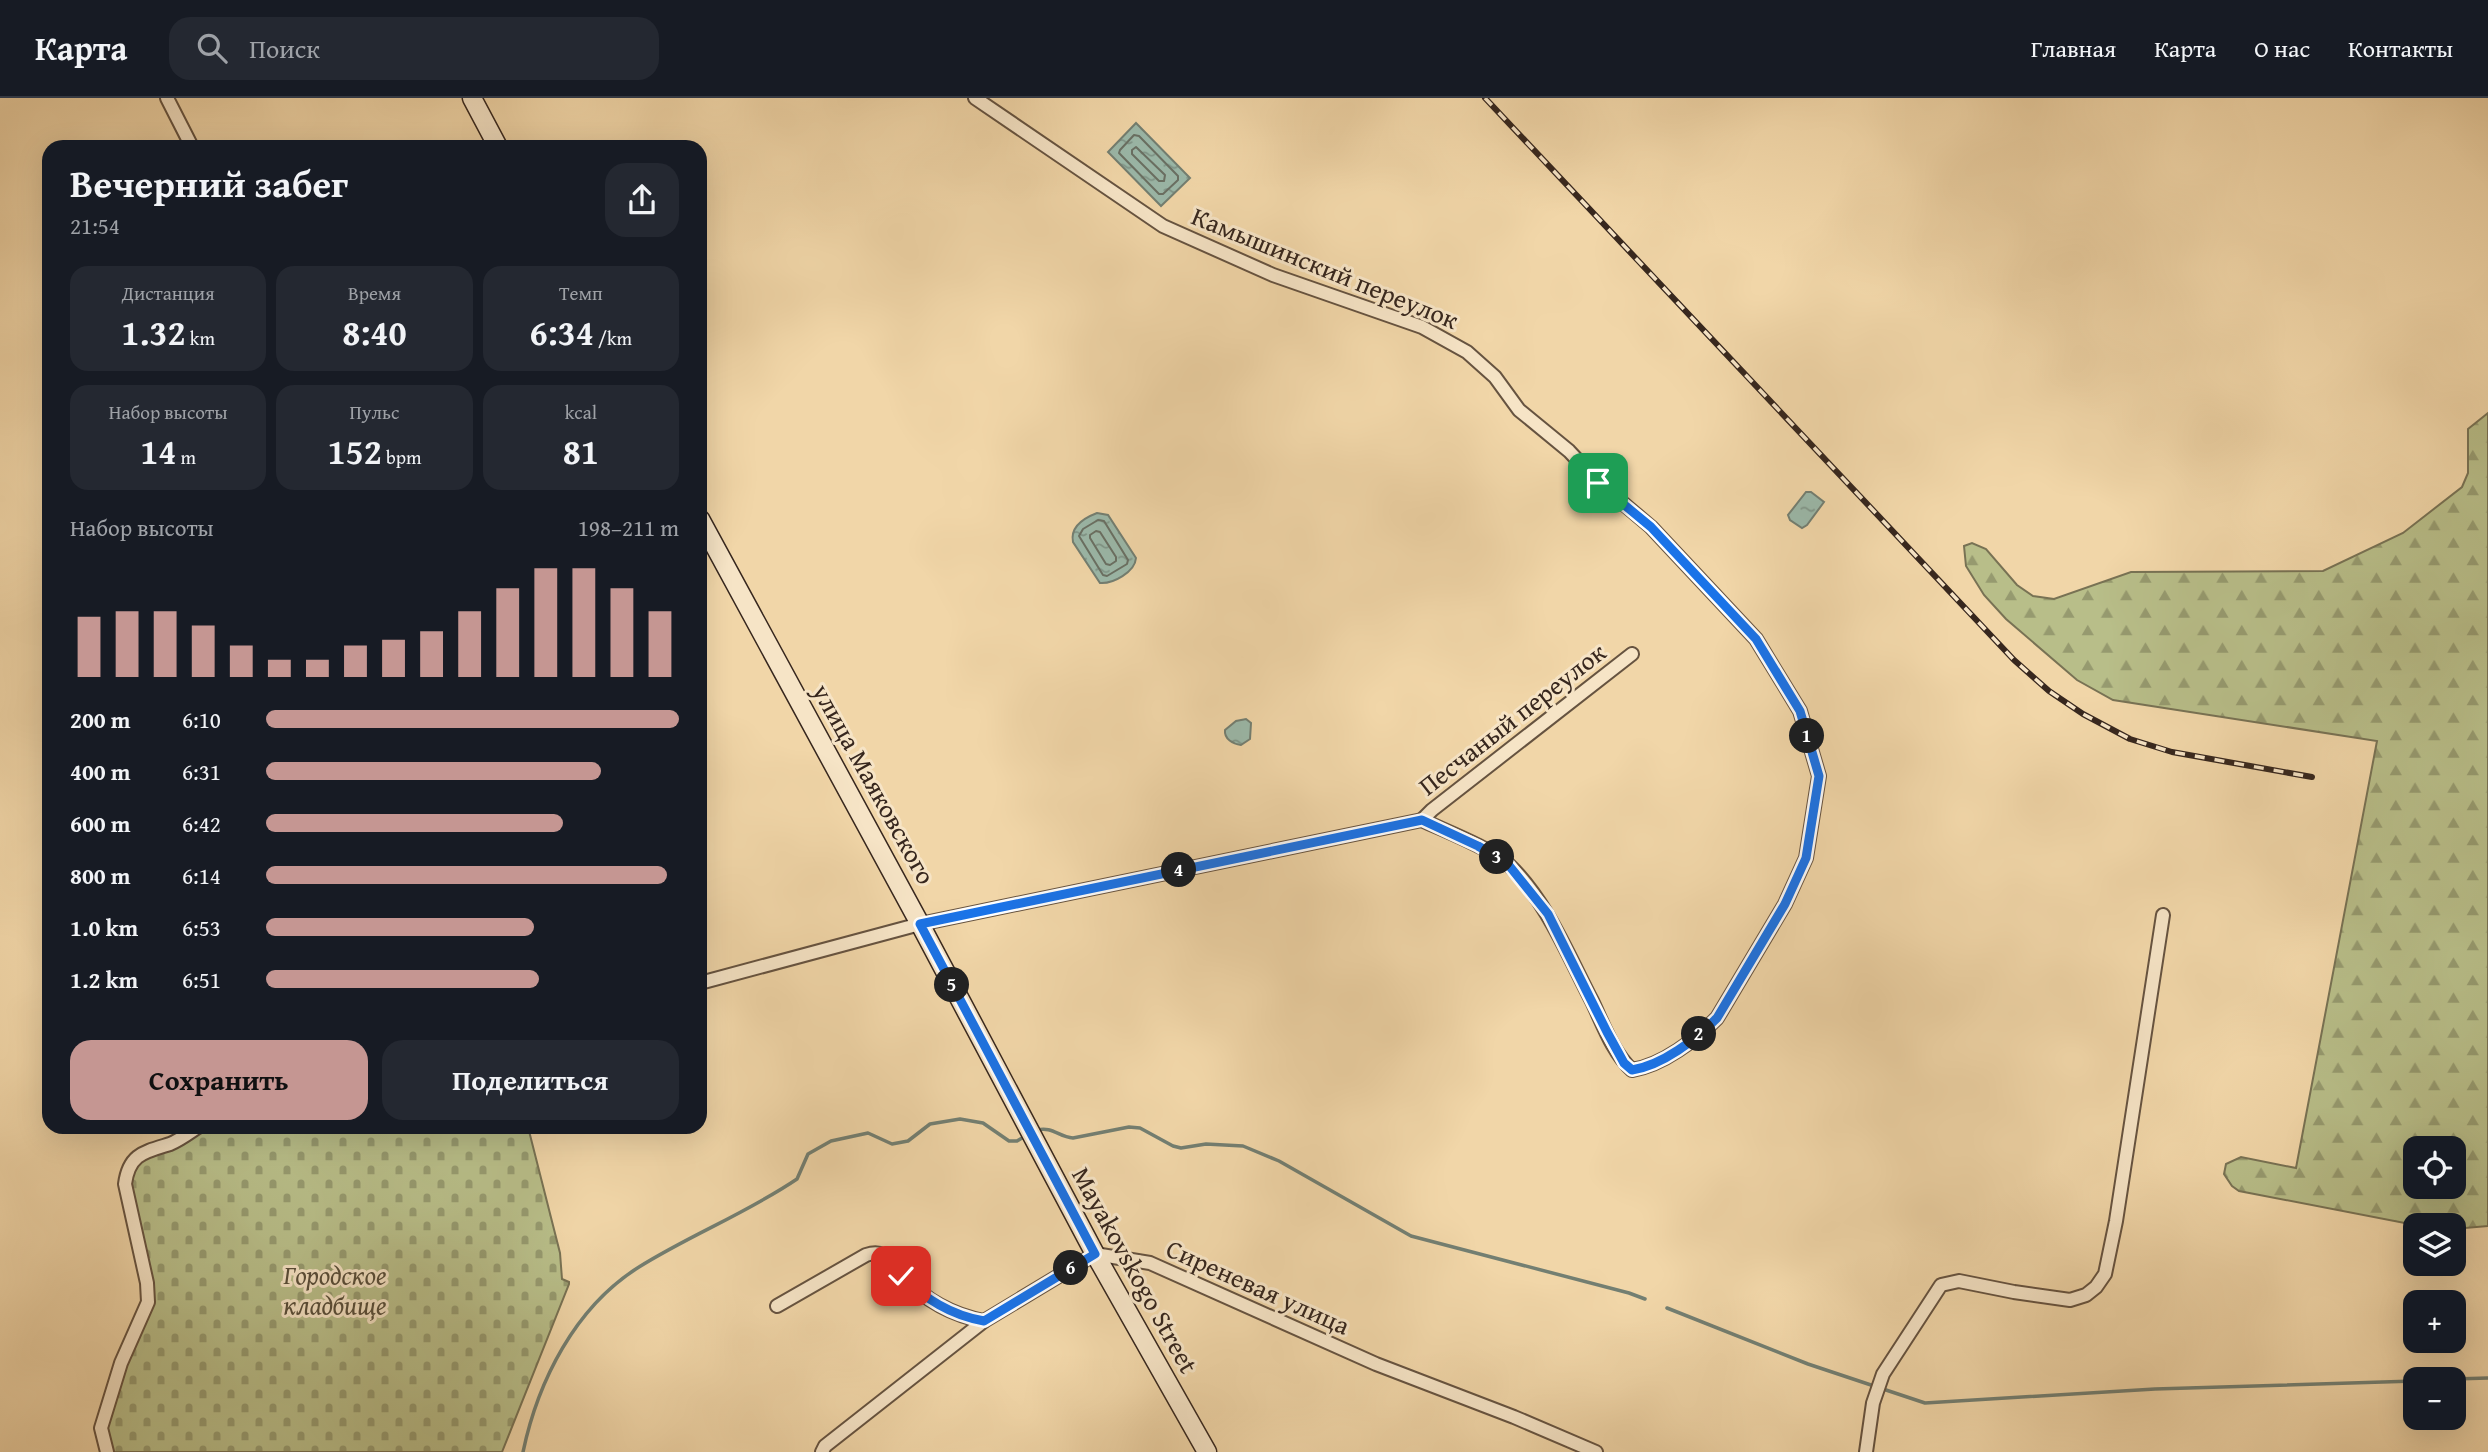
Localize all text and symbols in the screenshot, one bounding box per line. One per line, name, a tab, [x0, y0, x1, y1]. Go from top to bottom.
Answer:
search box	[169, 17, 659, 80]
text: Карта	[35, 24, 127, 72]
icon: search	[193, 29, 231, 67]
text: Поиск	[249, 29, 320, 68]
text: Главная	[2031, 31, 2116, 66]
text: Карта	[2154, 31, 2216, 66]
text: О нас	[2254, 31, 2310, 66]
text: Контакты	[2348, 31, 2453, 66]
text: Вечерний забег	[70, 155, 348, 211]
button: share	[605, 163, 679, 237]
street label: Камышинский переулок	[1186, 196, 1465, 339]
text: 21:54	[70, 209, 120, 242]
text: Дистанция	[122, 279, 215, 307]
text: Время	[348, 279, 401, 307]
text: Темп	[559, 279, 603, 307]
text: 1.32	[121, 307, 186, 358]
text: 8:40	[342, 307, 407, 358]
text: 6:34	[530, 307, 594, 358]
text: km	[186, 324, 215, 352]
text: /km	[594, 324, 632, 352]
text: Набор высоты	[109, 398, 228, 426]
text: Пульс	[350, 398, 399, 426]
text: kcal	[565, 398, 597, 426]
text: 14	[140, 426, 176, 477]
text: 152	[327, 426, 382, 477]
text: 81	[563, 426, 599, 477]
text: m	[176, 443, 196, 471]
text: bpm	[382, 443, 422, 471]
pin	[1568, 453, 1628, 513]
icon: arrive	[1579, 464, 1617, 502]
text: Набор высоты	[70, 511, 214, 544]
text: 198–211 m	[578, 511, 679, 544]
street label: Песчаный переулок	[1410, 633, 1614, 804]
street label: улица Маяковского	[803, 675, 946, 891]
text: 200 m	[70, 703, 131, 736]
text: 6:10	[182, 703, 221, 736]
pin: 1	[1790, 718, 1825, 754]
text: 1	[1802, 721, 1811, 749]
text: 400 m	[70, 755, 131, 788]
text: 6:31	[182, 755, 221, 788]
text: 600 m	[70, 807, 131, 840]
text: 6:42	[182, 807, 221, 840]
pin: 3	[1480, 840, 1514, 874]
text: 3	[1492, 842, 1501, 870]
pin: 4	[1162, 852, 1196, 888]
text: 4	[1174, 855, 1183, 883]
text: 800 m	[70, 859, 131, 892]
text: 6:14	[182, 859, 221, 892]
text: 1.0 km	[70, 911, 138, 944]
text: 6:53	[182, 911, 221, 944]
text: 1.2 km	[70, 963, 138, 996]
text: 6:51	[182, 963, 221, 996]
pin: 5	[934, 968, 970, 1002]
text: 5	[947, 970, 956, 998]
pin: 2	[1682, 1016, 1716, 1052]
text: 2	[1694, 1019, 1703, 1047]
button: Сохранить	[70, 1040, 368, 1120]
button: Поделиться	[382, 1040, 679, 1120]
map controls	[2403, 1136, 2466, 1430]
button: locate	[2403, 1136, 2466, 1199]
street label: Mayakovskogo Street	[1062, 1159, 1208, 1380]
button: layers	[2403, 1213, 2466, 1276]
street label: Сиреневая улица	[1160, 1229, 1357, 1345]
pin	[871, 1246, 931, 1306]
pin: 6	[1054, 1250, 1088, 1286]
text: 6	[1066, 1253, 1075, 1281]
park label: Городское кладбище	[283, 1255, 387, 1324]
icon: check	[882, 1257, 920, 1295]
button: +	[2403, 1290, 2466, 1353]
button: −	[2403, 1367, 2466, 1430]

